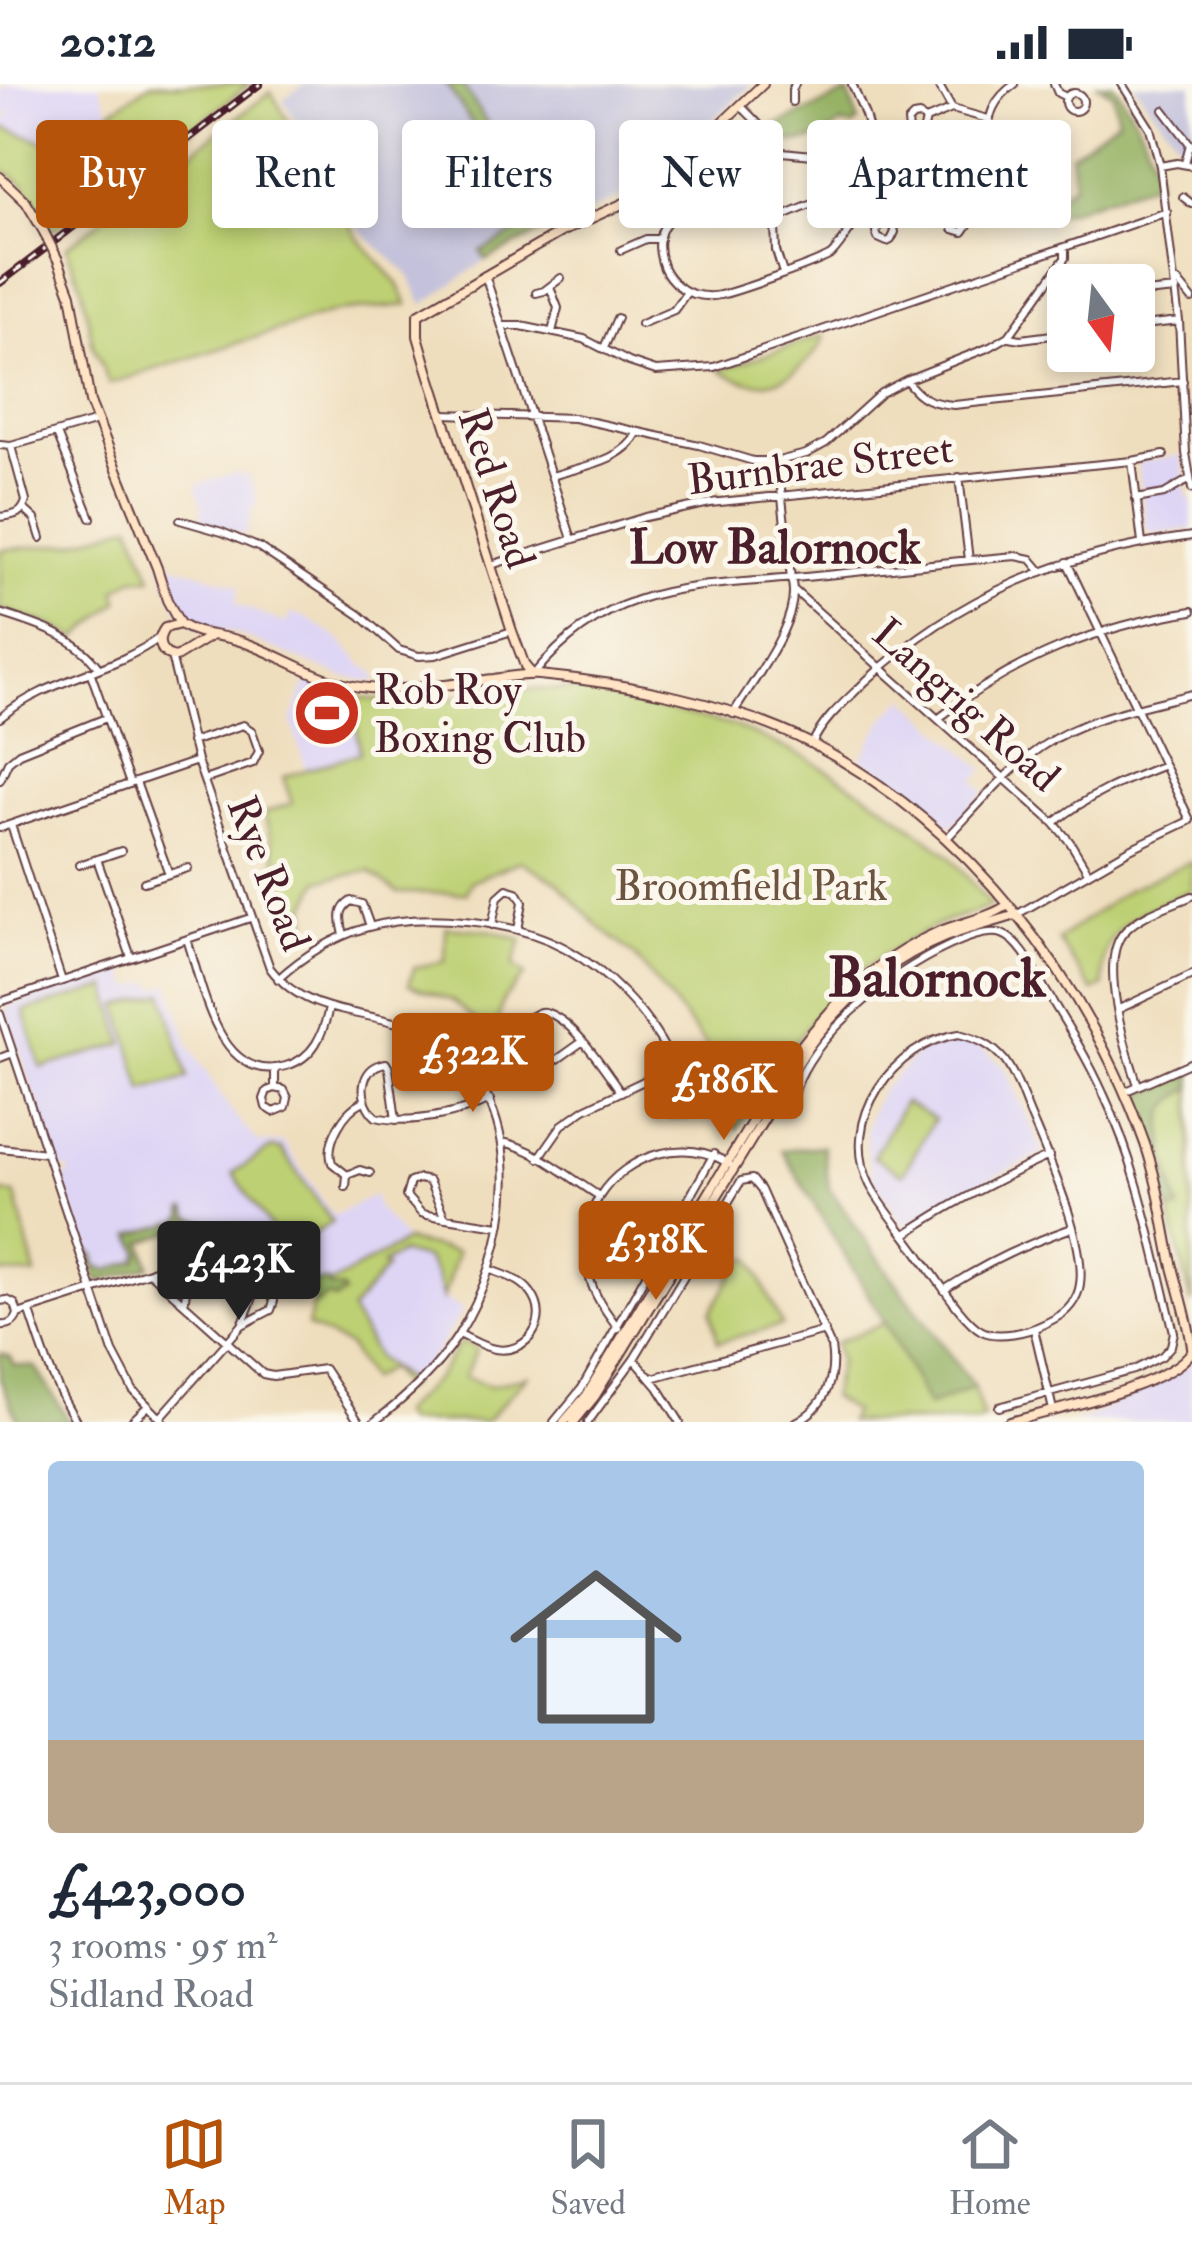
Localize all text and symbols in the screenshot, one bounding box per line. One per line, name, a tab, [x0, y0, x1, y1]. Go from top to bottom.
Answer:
text: 20:12	[60, 14, 156, 70]
chip: Buy	[36, 120, 188, 228]
chip: Rent	[212, 120, 378, 228]
chip: Filters	[402, 120, 595, 228]
chip: New	[619, 120, 783, 228]
chip: Apartment	[807, 120, 1071, 228]
north arrow	[1047, 264, 1155, 372]
map controls	[1047, 264, 1155, 372]
street label: Red Road	[446, 402, 546, 575]
street label: Burnbrae Street	[684, 423, 956, 507]
district label: Low Balornock	[629, 518, 922, 578]
street label: Langrig Road	[861, 608, 1070, 803]
place label: Rob Roy Boxing Club	[374, 665, 586, 765]
sports icon: Rob Roy Boxing Club	[292, 678, 362, 748]
street label: Rye Road	[215, 789, 321, 959]
park label: Broomfield Park	[614, 861, 888, 913]
district label: Balornock	[828, 945, 1046, 1013]
pin: £322K	[389, 1013, 557, 1115]
text: £322K	[419, 1027, 527, 1076]
pin: £186K	[640, 1041, 808, 1143]
text: £186K	[671, 1055, 777, 1104]
pin: £318K	[572, 1201, 740, 1303]
text: £318K	[606, 1215, 706, 1264]
pin: £423K	[155, 1221, 323, 1323]
text: £423K	[184, 1235, 294, 1284]
icon: home	[488, 1539, 704, 1755]
text: £423,000	[48, 1857, 246, 1921]
text: 3 rooms · 95 m²	[48, 1921, 277, 1970]
text: Sidland Road	[48, 1970, 254, 2019]
tab: Map	[161, 2111, 227, 2224]
tab: Saved	[550, 2111, 626, 2224]
tab: Home	[949, 2111, 1031, 2224]

